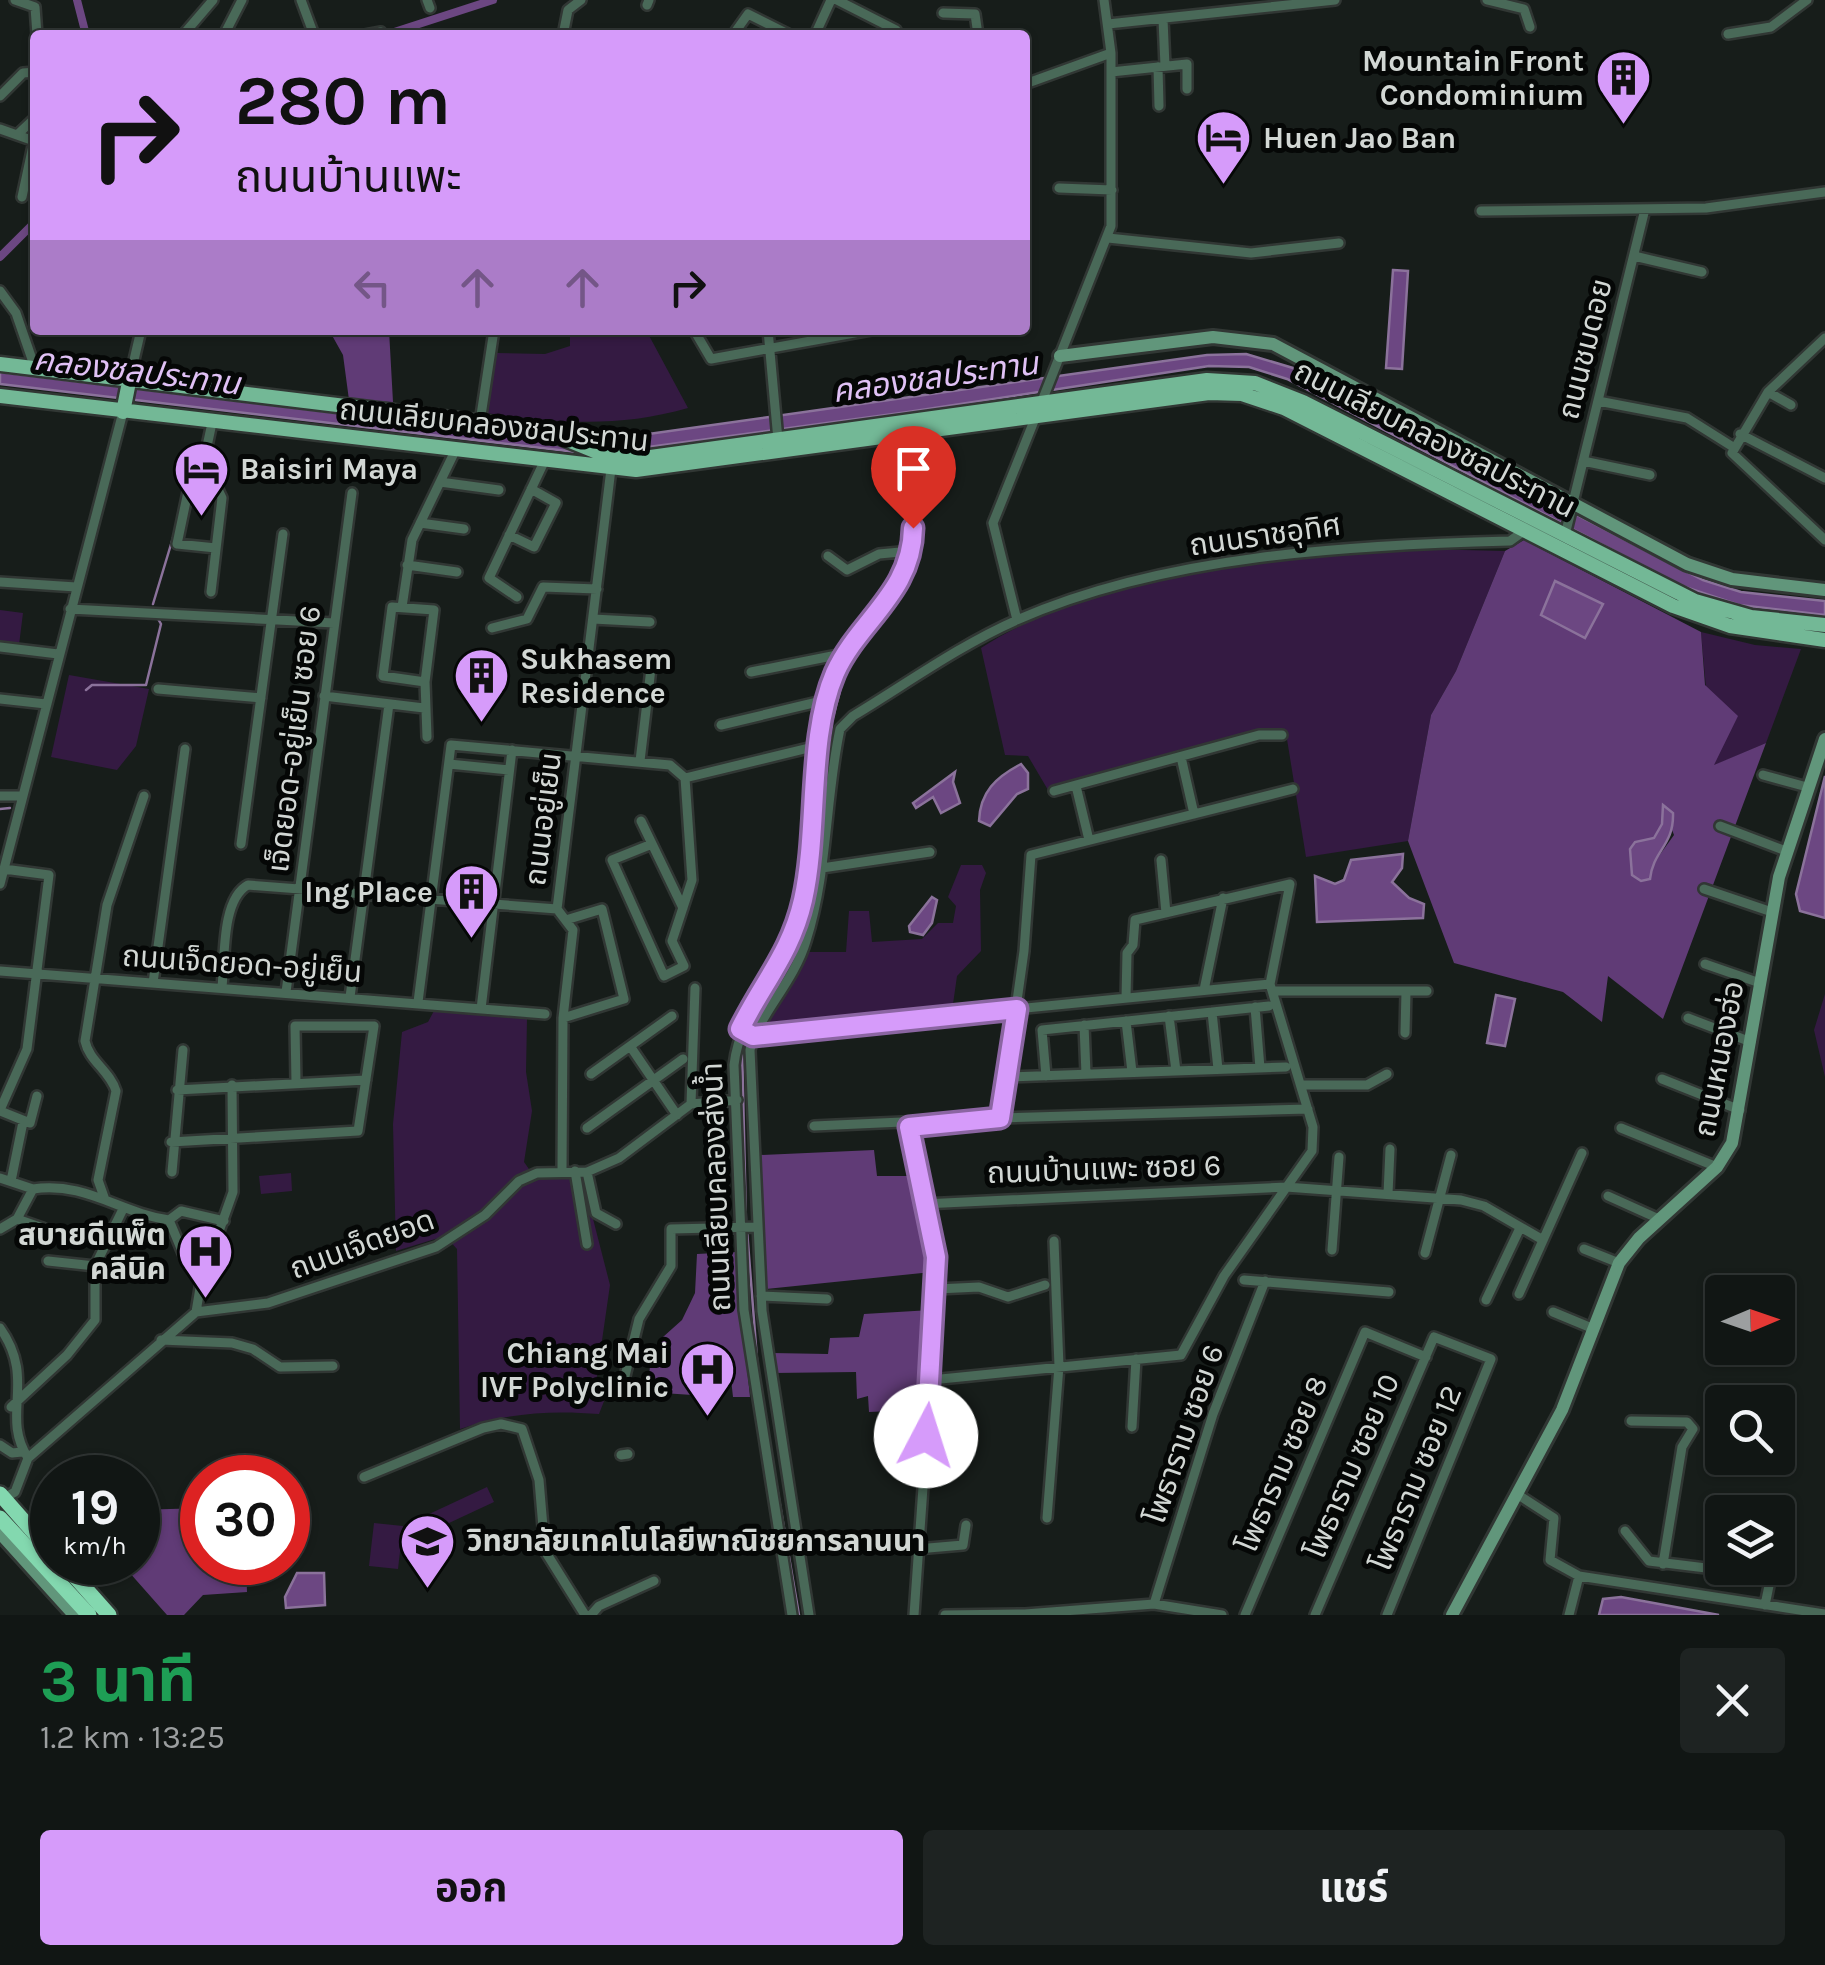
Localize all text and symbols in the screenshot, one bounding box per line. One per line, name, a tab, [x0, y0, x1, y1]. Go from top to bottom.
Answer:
place label: Mountain Front Condominium	[1362, 43, 1584, 113]
building icon: Mountain Front Condominium	[1593, 48, 1653, 127]
text: 280 m	[235, 60, 451, 142]
icon: right	[70, 70, 200, 200]
hotel icon: Huen Jao Ban	[1194, 108, 1254, 187]
place label: Huen Jao Ban	[1263, 120, 1456, 156]
text: ถนนบ้านแพะ	[235, 151, 462, 203]
icon: left	[345, 260, 400, 315]
icon: ahead	[450, 260, 505, 315]
icon: ahead	[555, 260, 610, 315]
icon: right	[660, 260, 715, 315]
street label: ถนนชมดอย	[1550, 275, 1620, 423]
water label: คลองชลประทาน	[32, 341, 244, 403]
water label: คลองชลประทาน	[830, 344, 1043, 410]
street label: ถนนเลียบคลองชลประทาน	[1288, 352, 1582, 526]
street label: ถนนเลียบคลองชลประทาน	[338, 391, 650, 459]
pin	[871, 426, 956, 529]
hotel icon: Baisiri Maya	[171, 439, 231, 518]
icon: arrive	[886, 441, 941, 496]
place label: Baisiri Maya	[240, 451, 418, 487]
street label: ถนนราชอุทิศ	[1187, 507, 1343, 563]
street label: เจ็ดยอด-อยู่เย็น ซอย 6	[260, 603, 328, 875]
place label: Sukhasem Residence	[520, 641, 672, 711]
building icon: Sukhasem Residence	[451, 646, 511, 725]
street label: ถนนอยู่เย็น	[517, 750, 569, 888]
building icon: Ing Place	[442, 862, 502, 941]
place label: Ing Place	[304, 874, 433, 910]
street label: ถนนเจ็ดยอด-อยู่เย็น	[121, 938, 363, 990]
street label: ถนนหนองฮ่อ	[1686, 978, 1752, 1140]
street label: ถนนเลียบคลองส่งน้ำ	[691, 1062, 738, 1312]
street label: ถนนบ้านแพะ ซอย 6	[986, 1147, 1222, 1191]
street label: ถนนเจ็ดยอด	[285, 1201, 439, 1287]
place label: สบายดีแพ็ต คลีนิค	[18, 1217, 166, 1287]
hospital icon: สบายดีแพ็ต คลีนิค	[175, 1222, 235, 1301]
north arrow	[1705, 1275, 1795, 1365]
map controls	[1705, 1275, 1795, 1585]
place label: Chiang Mai IVF Polyclinic	[480, 1335, 669, 1405]
hospital icon: Chiang Mai IVF Polyclinic	[678, 1340, 738, 1419]
street label: โพธาราม ซอย 6	[1137, 1340, 1231, 1528]
street label: โพธาราม ซอย 10	[1297, 1368, 1407, 1564]
street label: โพธาราม ซอย 8	[1229, 1371, 1335, 1557]
street label: โพธาราม ซอย 12	[1362, 1380, 1470, 1576]
position arrow	[874, 1384, 978, 1488]
button: search	[1705, 1385, 1795, 1475]
speed limit sign: 30	[180, 1455, 310, 1585]
text: 19	[71, 1478, 119, 1537]
button: layers	[1705, 1495, 1795, 1585]
school or university icon: วิทยาลัยเทคโนโลยีพาณิชยการลานนา	[398, 1511, 458, 1590]
place label: วิทยาลัยเทคโนโลยีพาณิชยการลานนา	[466, 1523, 925, 1559]
text: km/h	[63, 1531, 127, 1560]
text: 3 นาที	[40, 1646, 196, 1716]
button: close	[1680, 1648, 1785, 1753]
text: 1.2 km · 13:25	[40, 1719, 225, 1756]
button: ออก	[40, 1830, 903, 1945]
button: แชร์	[923, 1830, 1785, 1945]

